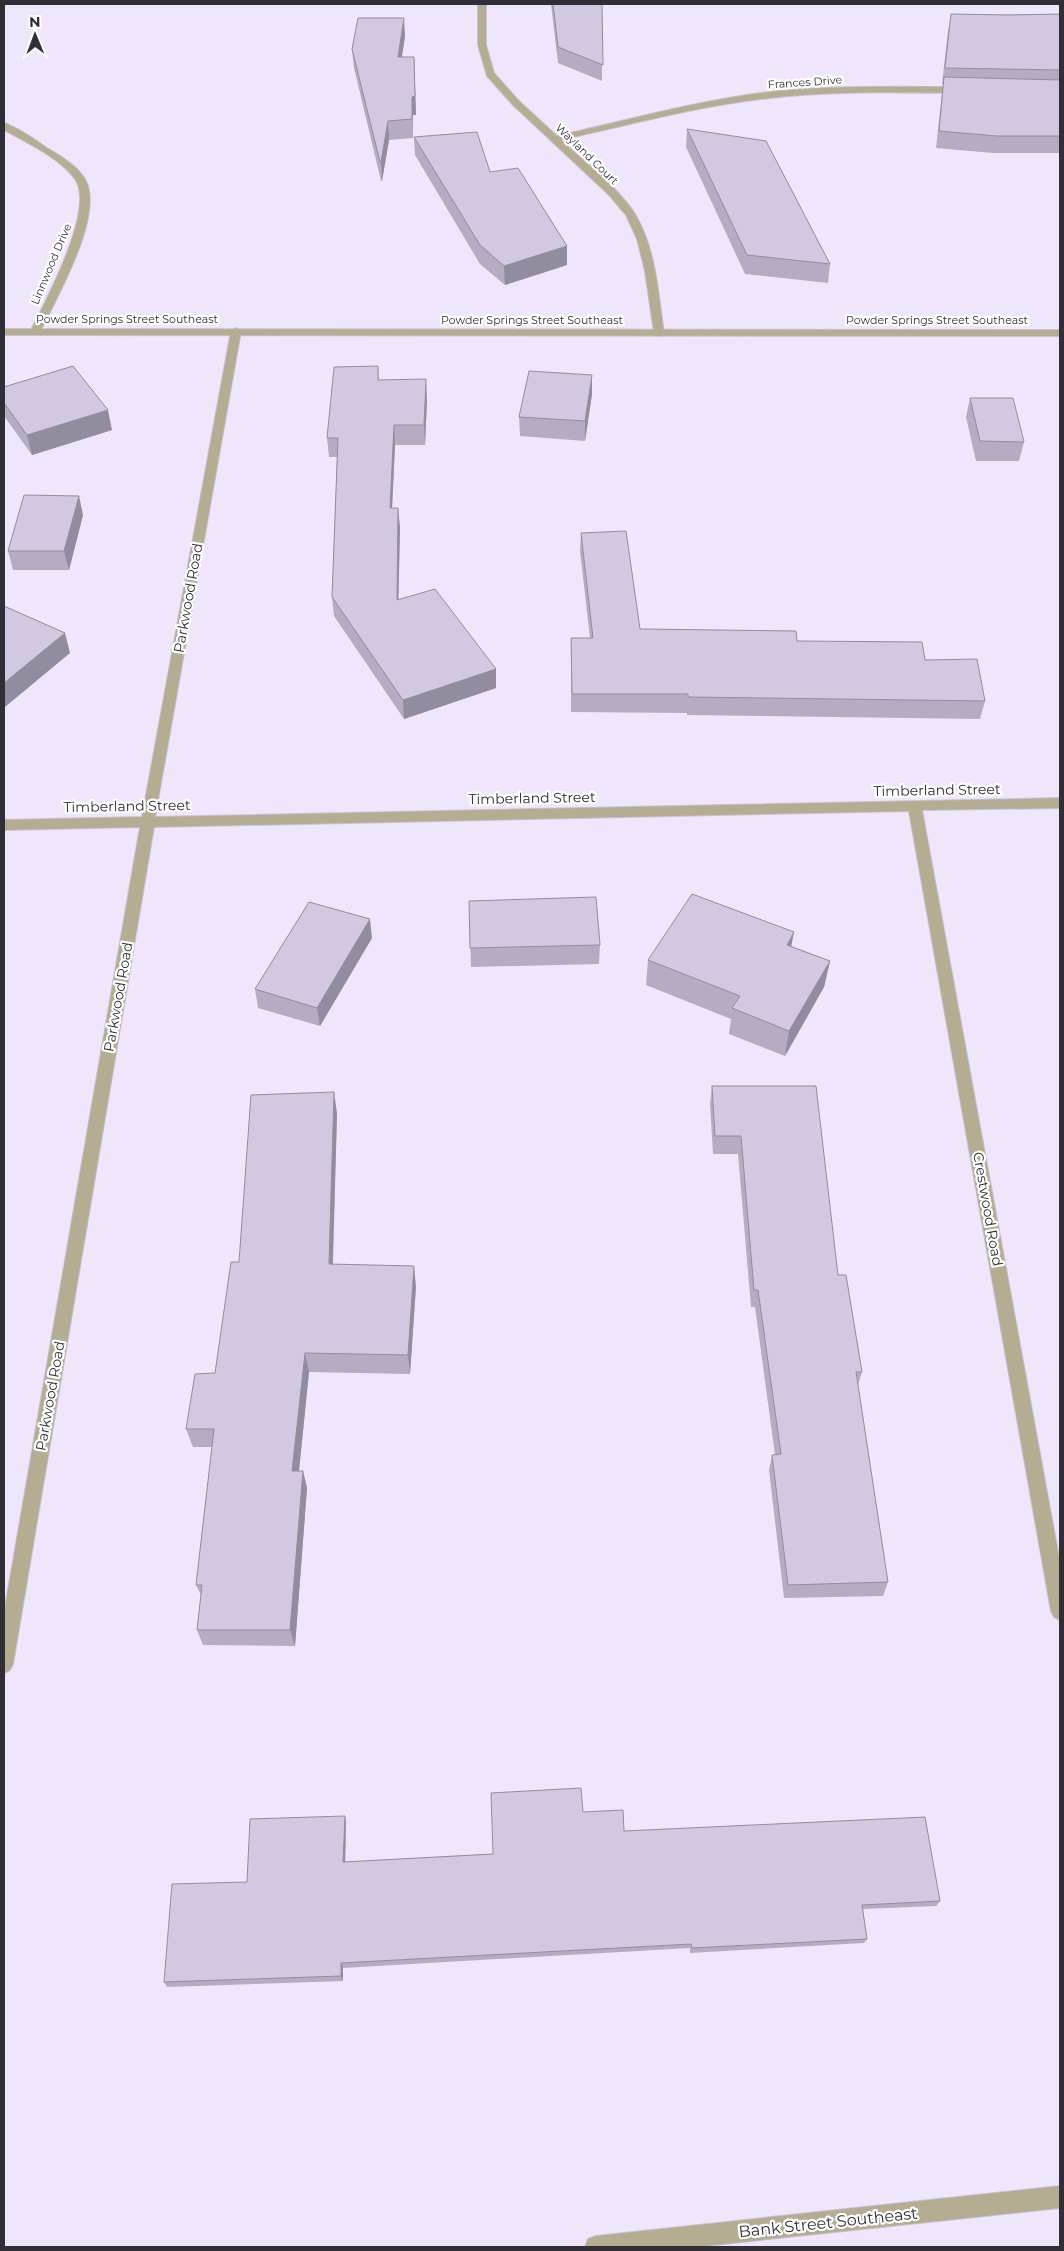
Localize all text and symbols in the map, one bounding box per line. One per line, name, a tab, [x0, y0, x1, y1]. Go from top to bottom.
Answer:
north arrow	[10, 10, 60, 60]
text: N	[29, 13, 41, 31]
street label: Frances Drive	[767, 72, 843, 92]
street label: Wayland Court	[553, 120, 622, 188]
street label: Linnwood Drive	[28, 221, 75, 307]
street label: Powder Springs Street Southeast	[36, 312, 219, 326]
street label: Powder Springs Street Southeast	[441, 313, 624, 327]
street label: Powder Springs Street Southeast	[846, 313, 1029, 327]
street label: Parkwood Road	[169, 542, 207, 654]
street label: Timberland Street	[873, 780, 1001, 800]
street label: Timberland Street	[468, 788, 596, 808]
street label: Timberland Street	[63, 796, 191, 816]
street label: Parkwood Road	[99, 941, 137, 1053]
street label: Crestwood Road	[969, 1151, 1007, 1267]
street label: Parkwood Road	[31, 1340, 69, 1452]
street label: Bank Street Southeast	[738, 2204, 919, 2241]

